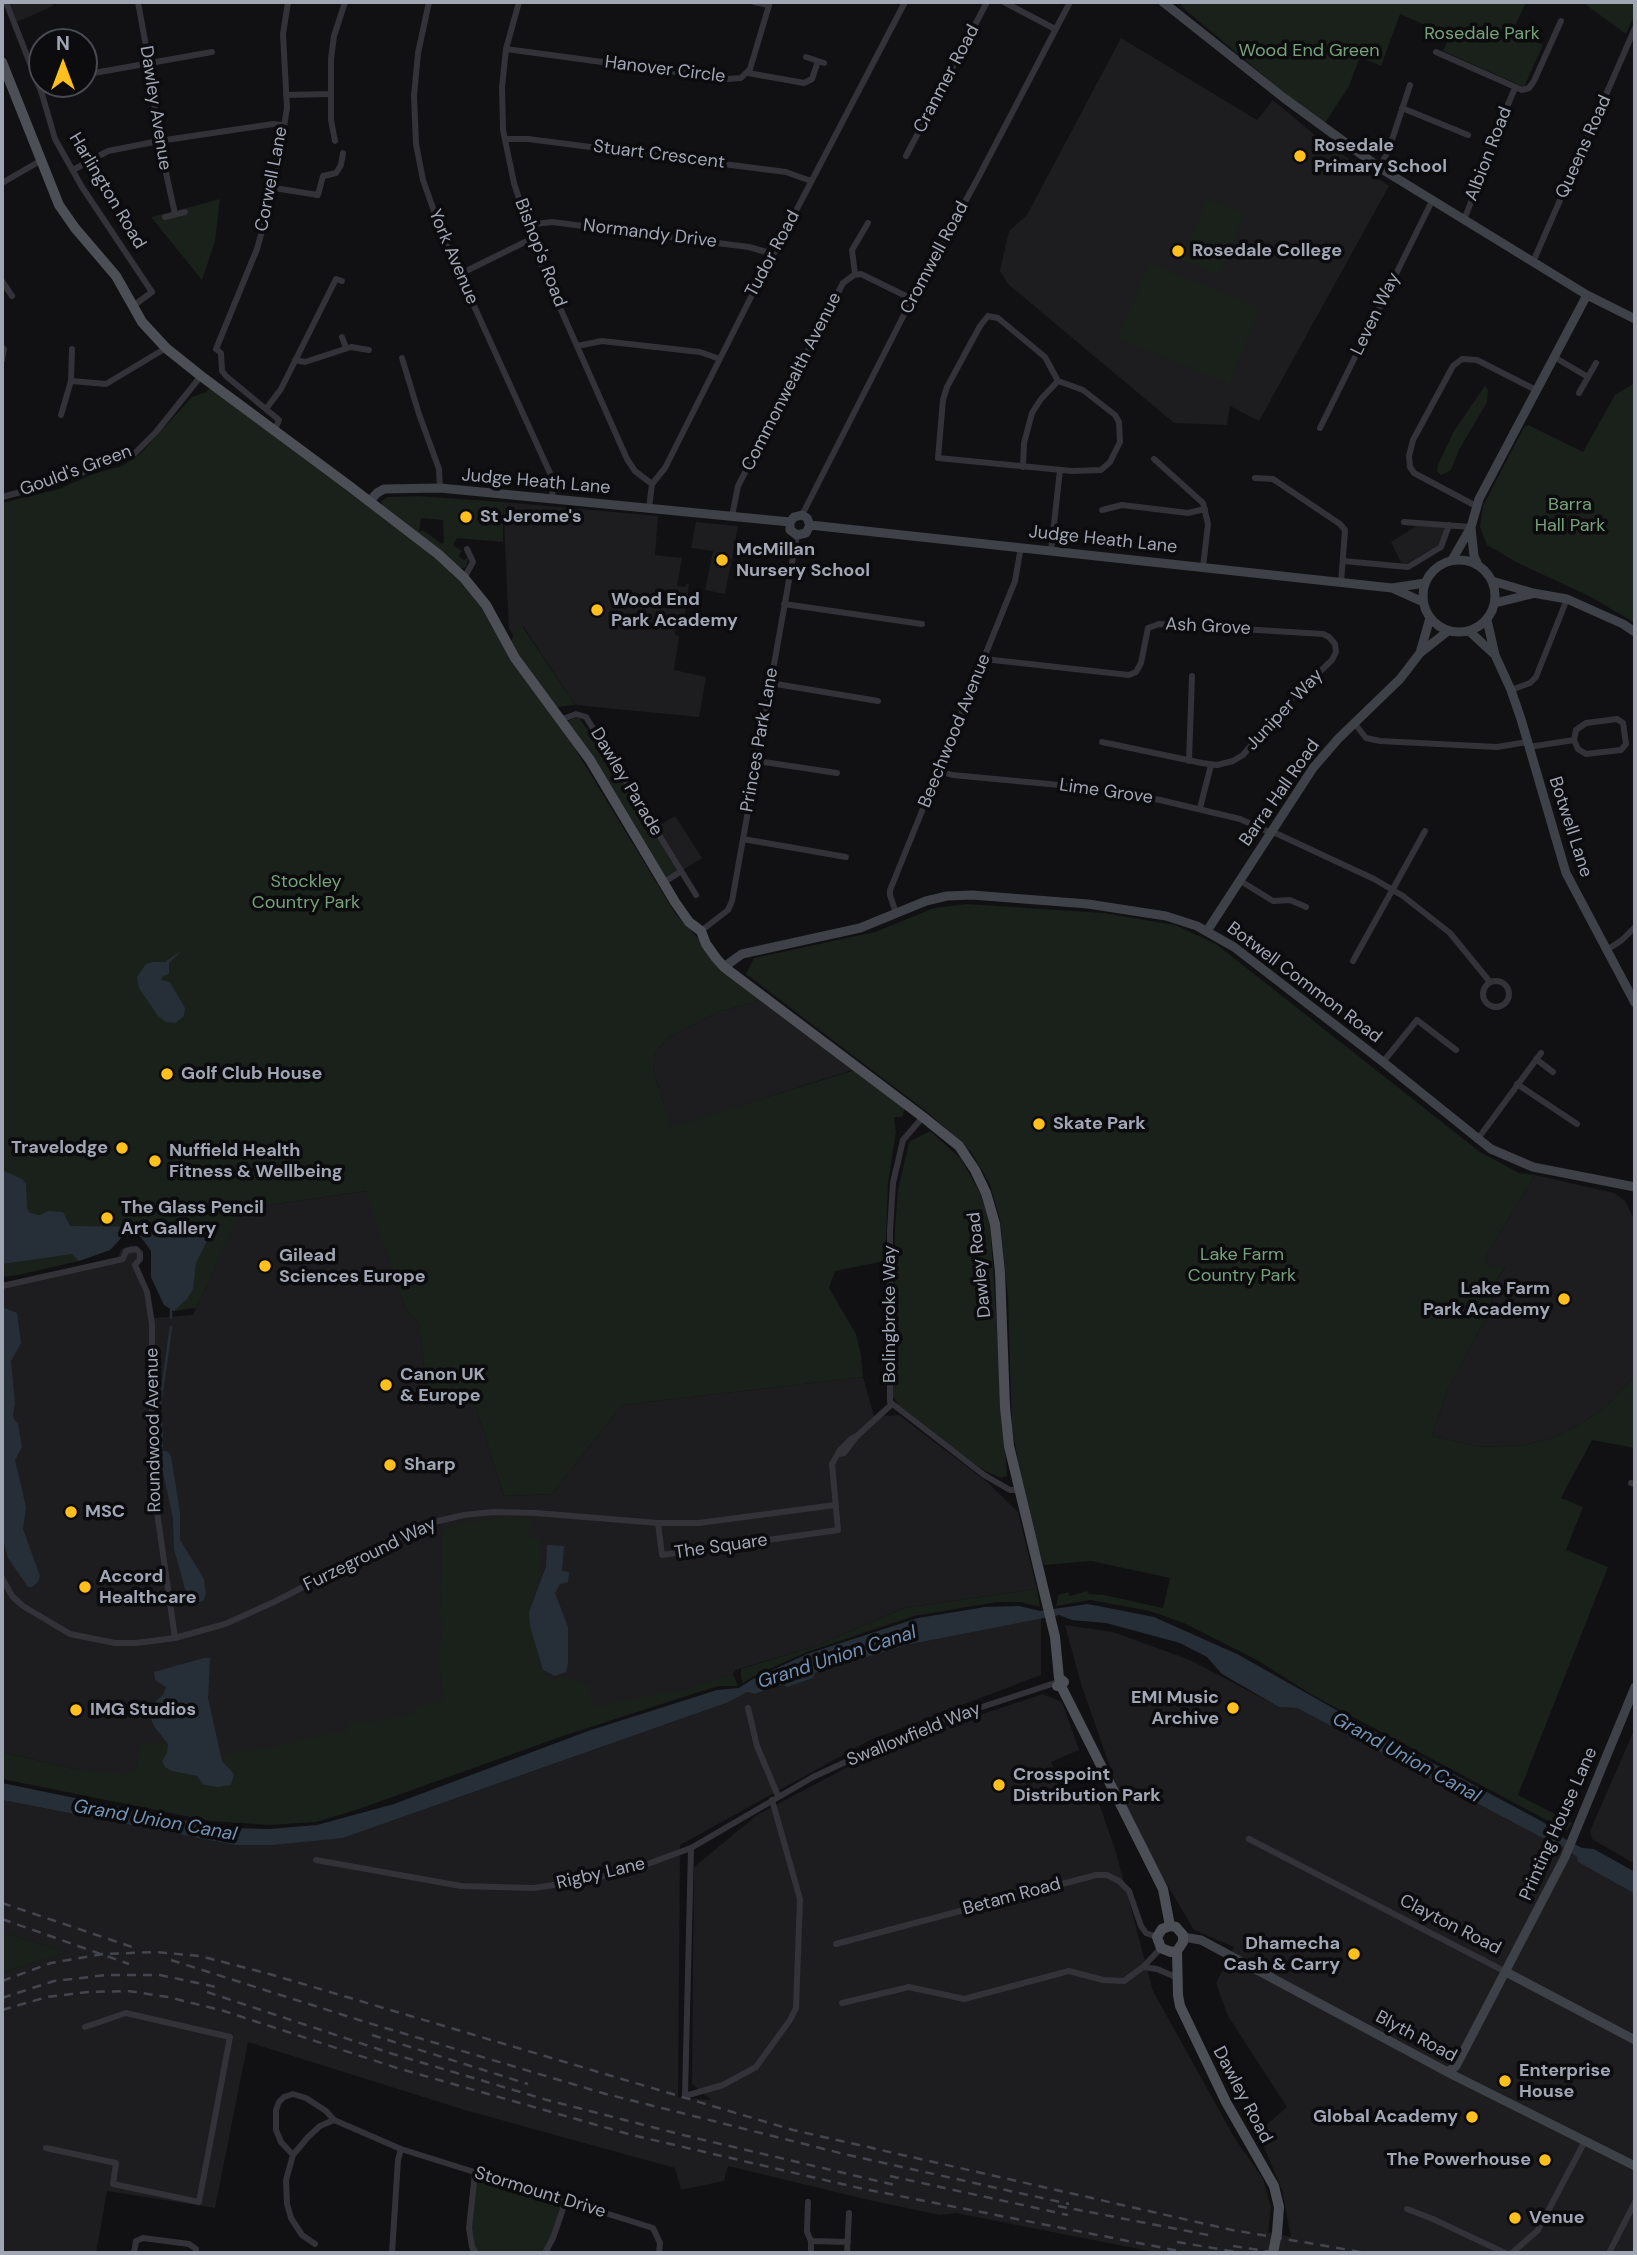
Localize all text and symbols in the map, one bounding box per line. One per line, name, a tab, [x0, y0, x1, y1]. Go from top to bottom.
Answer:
street label: Cranmer Road	[909, 21, 985, 137]
park label: Rosedale Park	[1424, 23, 1540, 45]
north arrow	[28, 28, 98, 98]
text: N	[56, 31, 70, 56]
park label: Wood End Green	[1238, 40, 1380, 62]
street label: Dawley Avenue	[135, 44, 175, 172]
street label: Hanover Circle	[603, 52, 727, 88]
street label: Queens Road	[1552, 92, 1616, 202]
street label: Albion Road	[1461, 104, 1517, 204]
street label: Corwell Lane	[251, 125, 293, 233]
street label: Harlington Road	[64, 129, 150, 253]
place label: Rosedale Primary School	[1314, 135, 1447, 178]
street label: Stuart Crescent	[592, 136, 726, 174]
marker: Rosedale Primary School	[1292, 148, 1308, 164]
street label: Bishop's Road	[509, 196, 571, 310]
street label: Cromwell Road	[896, 198, 974, 318]
street label: York Avenue	[423, 206, 483, 308]
street label: Tudor Road	[741, 207, 805, 301]
street label: Normandy Drive	[582, 215, 718, 253]
place label: Rosedale College	[1192, 240, 1342, 262]
marker: Rosedale College	[1170, 243, 1186, 259]
street label: Leven Way	[1347, 269, 1405, 359]
street label: Commonwealth Avenue	[738, 289, 846, 475]
street label: Gould's Green	[17, 441, 135, 501]
street label: Judge Heath Lane	[461, 465, 611, 499]
park label: Barra Hall Park	[1535, 494, 1605, 536]
place label: St Jerome's	[480, 506, 582, 528]
marker: St Jerome's	[458, 509, 474, 525]
street label: Judge Heath Lane	[1028, 521, 1178, 559]
place label: McMillan Nursery School	[736, 539, 870, 582]
marker: McMillan Nursery School	[714, 552, 730, 568]
place label: Wood End Park Academy	[611, 589, 738, 632]
marker: Wood End Park Academy	[589, 602, 605, 618]
street label: Ash Grove	[1165, 614, 1251, 640]
street label: Beechwood Avenue	[914, 651, 996, 811]
street label: Juniper Way	[1242, 665, 1328, 755]
street label: Princes Park Lane	[737, 666, 783, 814]
street label: Dawley Parade	[585, 724, 667, 840]
street label: Barra Hall Road	[1235, 735, 1325, 851]
street label: Botwell Lane	[1544, 774, 1596, 880]
street label: Lime Grove	[1058, 775, 1154, 809]
park label: Stockley Country Park	[252, 871, 360, 914]
street label: Botwell Common Road	[1222, 918, 1386, 1048]
place label: Golf Club House	[181, 1063, 322, 1085]
marker: Golf Club House	[159, 1066, 175, 1082]
place label: Skate Park	[1053, 1113, 1146, 1135]
marker: Skate Park	[1031, 1116, 1047, 1132]
place label: Travelodge	[11, 1137, 108, 1159]
marker: Travelodge	[114, 1140, 130, 1156]
place label: Nuffield Health Fitness & Wellbeing	[169, 1140, 343, 1182]
marker: Nuffield Health Fitness & Wellbeing	[147, 1153, 163, 1169]
place label: The Glass Pencil Art Gallery	[121, 1197, 264, 1240]
marker: The Glass Pencil Art Gallery	[99, 1210, 115, 1226]
street label: Dawley Road	[964, 1211, 996, 1319]
park label: Lake Farm Country Park	[1188, 1244, 1296, 1286]
place label: Gilead Sciences Europe	[279, 1245, 426, 1288]
street label: Bolingbroke Way	[879, 1245, 901, 1383]
marker: Gilead Sciences Europe	[257, 1258, 273, 1274]
place label: Lake Farm Park Academy	[1423, 1278, 1550, 1320]
marker: Lake Farm Park Academy	[1556, 1291, 1572, 1307]
street label: Roundwood Avenue	[142, 1347, 166, 1513]
place label: Canon UK & Europe	[400, 1364, 485, 1406]
marker: Canon UK & Europe	[378, 1377, 394, 1393]
place label: Sharp	[404, 1454, 456, 1476]
marker: Sharp	[382, 1457, 398, 1473]
place label: MSC	[85, 1501, 125, 1523]
marker: MSC	[63, 1504, 79, 1520]
street label: Furzeground Way	[300, 1514, 440, 1596]
street label: The Square	[673, 1530, 769, 1564]
place label: Accord Healthcare	[99, 1566, 196, 1608]
marker: Accord Healthcare	[77, 1579, 93, 1595]
water label: Grand Union Canal	[755, 1622, 919, 1694]
place label: EMI Music Archive	[1131, 1687, 1219, 1730]
street label: Swallowfield Way	[844, 1698, 984, 1772]
place label: IMG Studios	[90, 1699, 196, 1721]
marker: EMI Music Archive	[1225, 1700, 1241, 1716]
marker: IMG Studios	[68, 1702, 84, 1718]
water label: Grand Union Canal	[1328, 1708, 1484, 1808]
street label: Printing House Lane	[1515, 1744, 1603, 1904]
place label: Crosspoint Distribution Park	[1013, 1764, 1161, 1806]
marker: Crosspoint Distribution Park	[991, 1777, 1007, 1793]
water label: Grand Union Canal	[72, 1795, 238, 1847]
street label: Rigby Lane	[555, 1853, 647, 1895]
street label: Betam Road	[961, 1874, 1063, 1920]
street label: Clayton Road	[1396, 1890, 1504, 1960]
place label: Dhamecha Cash & Carry	[1224, 1933, 1340, 1976]
marker: Dhamecha Cash & Carry	[1346, 1946, 1362, 1962]
street label: Blyth Road	[1372, 2007, 1460, 2067]
street label: Dawley Road	[1208, 2043, 1276, 2147]
place label: Enterprise House	[1519, 2060, 1611, 2102]
marker: Enterprise House	[1497, 2073, 1513, 2089]
place label: Global Academy	[1313, 2106, 1458, 2128]
marker: Global Academy	[1464, 2109, 1480, 2125]
place label: The Powerhouse	[1387, 2149, 1531, 2171]
marker: The Powerhouse	[1537, 2152, 1553, 2168]
street label: Stormount Drive	[472, 2163, 608, 2223]
place label: Venue	[1529, 2207, 1584, 2229]
marker: Venue	[1507, 2210, 1523, 2226]

